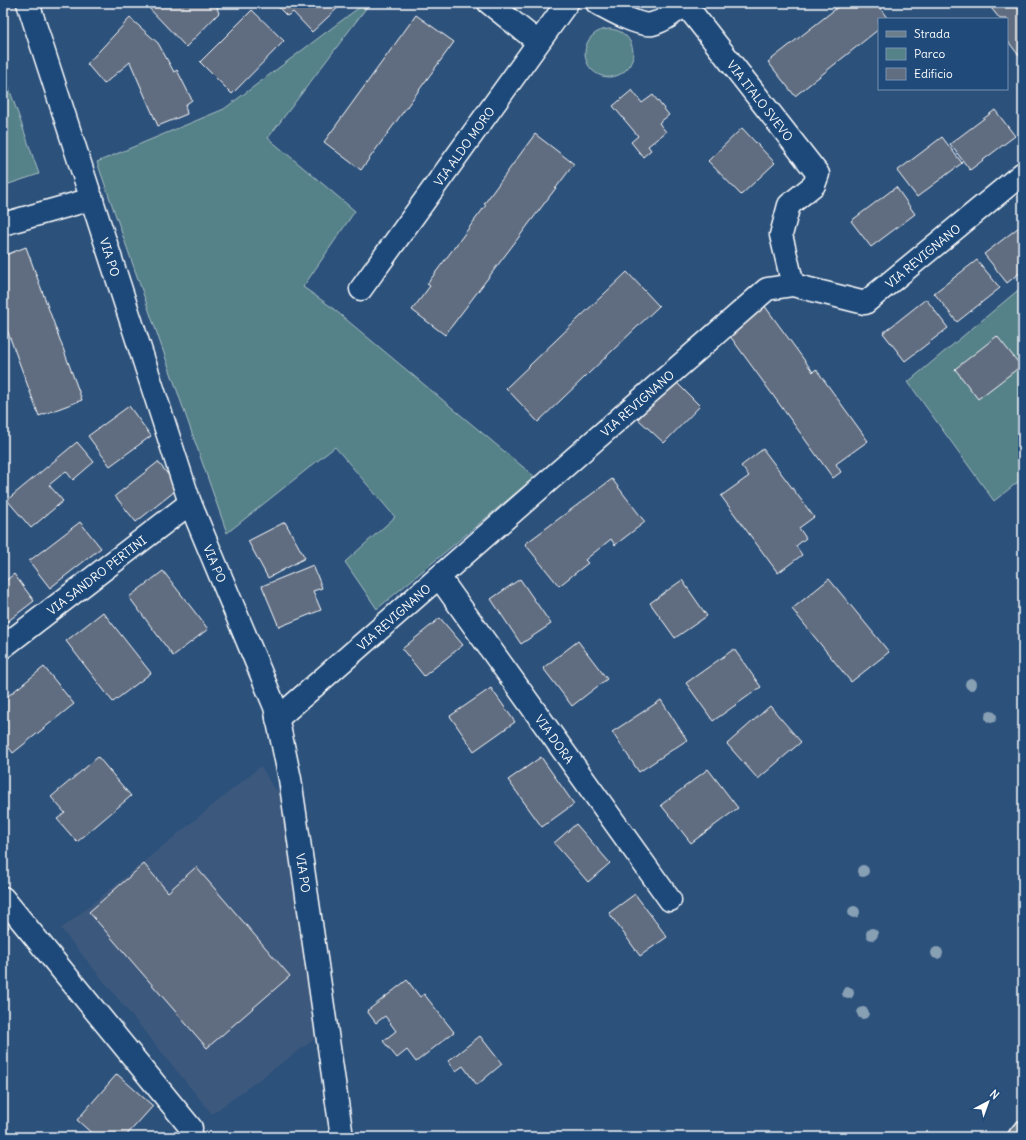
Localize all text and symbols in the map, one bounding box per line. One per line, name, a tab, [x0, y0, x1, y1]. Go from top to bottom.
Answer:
legend	[878, 18, 1008, 90]
text: Strada	[914, 26, 950, 41]
text: Parco	[914, 46, 946, 61]
street label: VIA ITALO SVEVO	[724, 57, 797, 144]
text: Edificio	[914, 66, 953, 81]
street label: VIA ALDO MORO	[430, 104, 497, 189]
street label: VIA REVIGNANO	[882, 220, 963, 291]
street label: VIA PO	[97, 236, 124, 278]
street label: VIA REVIGNANO	[597, 367, 677, 439]
street label: VIA SANDRO PERTINI	[44, 532, 149, 618]
street label: VIA PO	[201, 542, 230, 585]
street label: VIA REVIGNANO	[354, 581, 433, 653]
street label: VIA DORA	[532, 712, 577, 766]
street label: VIA PO	[293, 852, 314, 894]
north arrow	[968, 1082, 1008, 1122]
text: N	[987, 1087, 1002, 1102]

